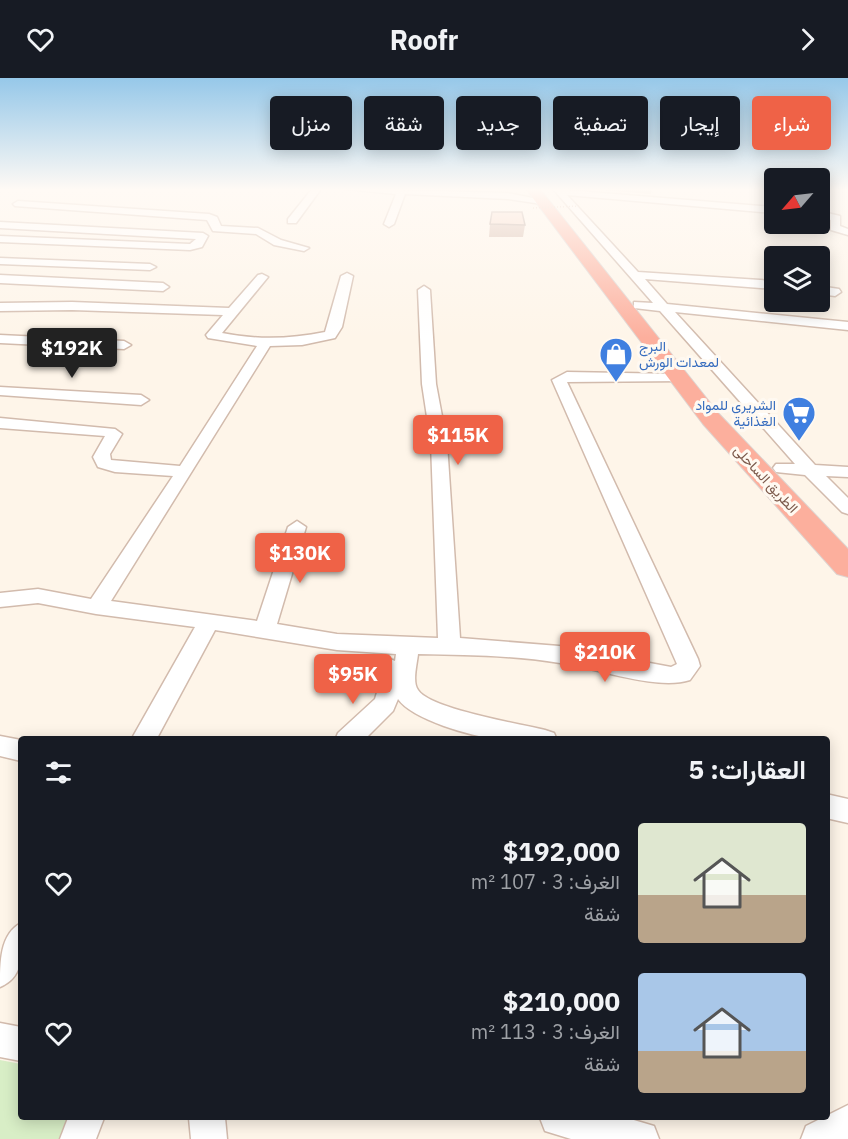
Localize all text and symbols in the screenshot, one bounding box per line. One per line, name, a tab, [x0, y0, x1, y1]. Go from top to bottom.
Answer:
text: Roofr	[390, 22, 458, 57]
icon: heart	[24, 23, 57, 56]
icon: forward	[791, 23, 824, 56]
chip: منزل	[270, 96, 352, 150]
chip: شقة	[364, 96, 444, 150]
chip: جديد	[456, 96, 541, 150]
chip: تصفية	[553, 96, 648, 150]
chip: إيجار	[660, 96, 740, 150]
chip: شراء	[752, 96, 831, 150]
north arrow	[764, 168, 830, 234]
map controls	[764, 168, 830, 312]
button: layers	[764, 246, 830, 312]
pin: $192K	[30, 328, 114, 379]
text: $192K	[41, 334, 103, 361]
shop icon: البرج لمعدات الورش	[598, 336, 634, 383]
place label: البرج لمعدات الورش	[639, 337, 719, 371]
supermarket icon: الشريري للمواد الغذائية	[781, 395, 817, 442]
place label: الشريري للمواد الغذائية	[695, 396, 776, 430]
pin: $115K	[416, 415, 500, 466]
text: $115K	[427, 421, 489, 448]
street label: الطريق الساحلى	[730, 441, 802, 517]
pin: $130K	[258, 533, 342, 584]
text: $130K	[269, 539, 331, 566]
pin: $210K	[563, 632, 647, 683]
text: $210K	[574, 638, 636, 665]
pin: $95K	[317, 654, 389, 705]
text: $95K	[328, 660, 378, 687]
text: العقارات: 5	[689, 752, 806, 786]
icon: filters	[42, 756, 75, 789]
text: $192,000	[503, 834, 620, 868]
icon: home	[686, 847, 758, 919]
icon: heart	[42, 867, 75, 900]
text: الغرف: 3 · 107 m²	[471, 868, 620, 895]
text: شقة	[584, 900, 620, 927]
text: $210,000	[503, 984, 620, 1018]
icon: home	[686, 997, 758, 1069]
icon: heart	[42, 1017, 75, 1050]
text: الغرف: 3 · 113 m²	[471, 1018, 620, 1045]
text: شقة	[584, 1050, 620, 1077]

